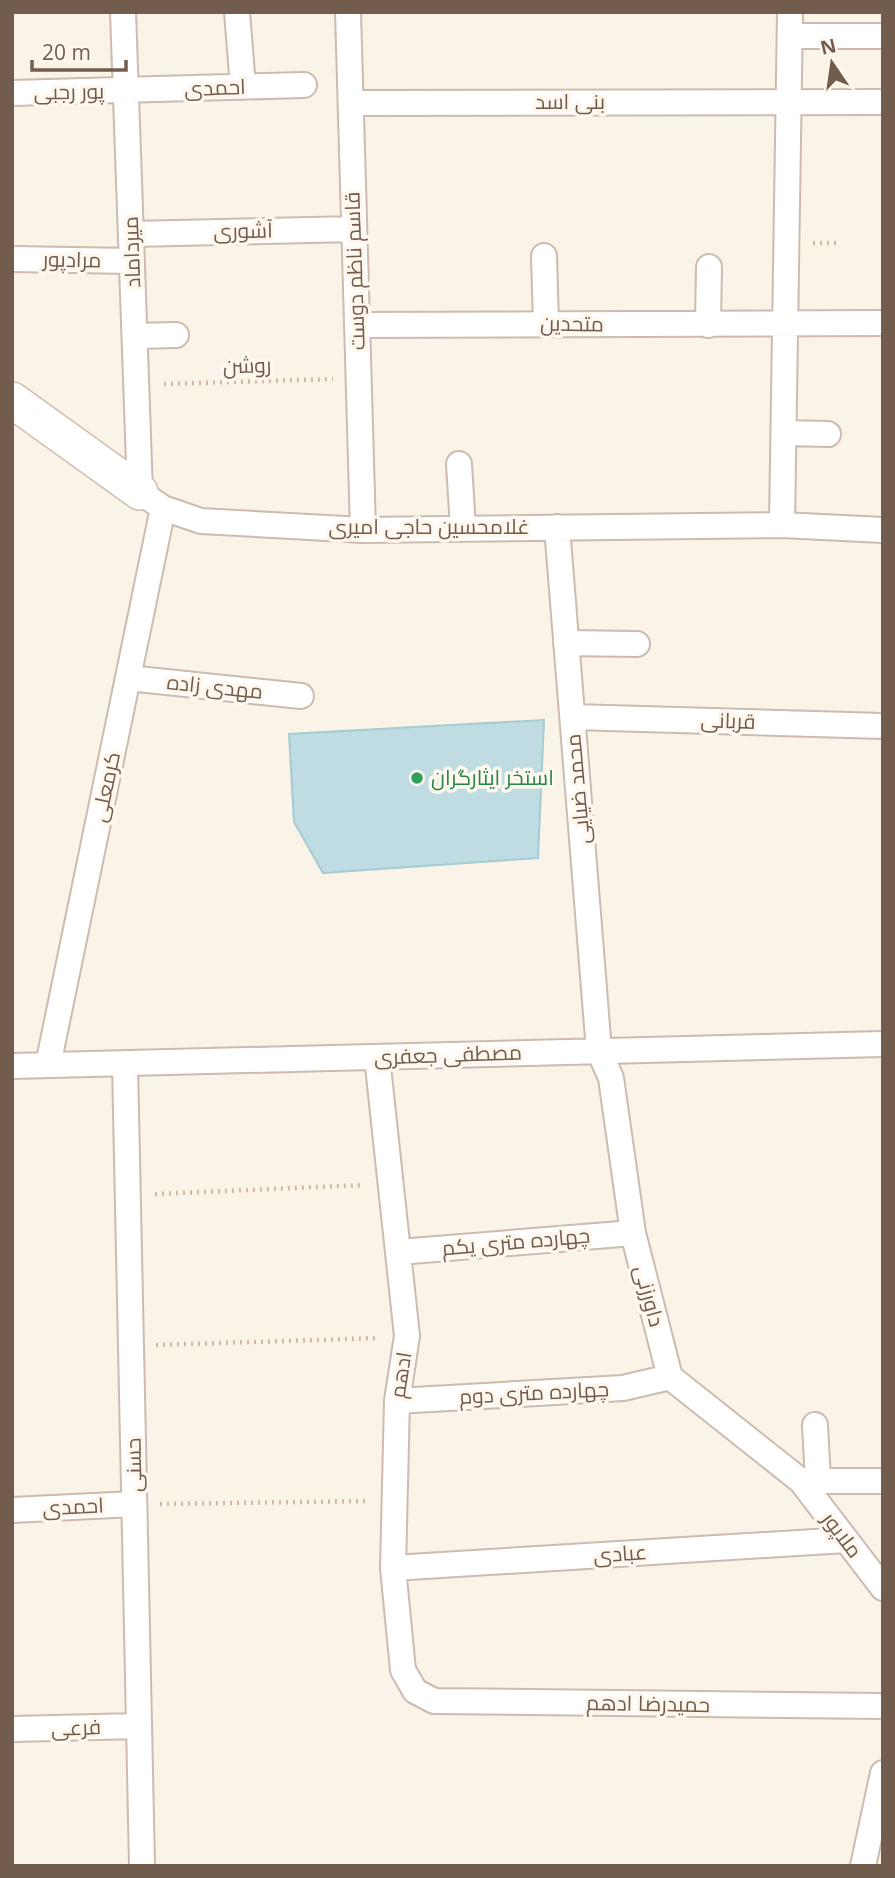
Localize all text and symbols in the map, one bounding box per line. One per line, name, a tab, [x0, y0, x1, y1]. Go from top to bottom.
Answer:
scale bar	[32, 28, 126, 72]
north arrow	[797, 28, 867, 98]
text: N	[818, 32, 839, 61]
text: 20 m	[42, 38, 91, 66]
street label: احمدی	[184, 72, 246, 102]
street label: پور رجبی	[33, 76, 105, 107]
street label: بنی اسد	[535, 87, 605, 115]
street label: قاسم ناظم دوست	[337, 191, 372, 351]
street label: آشوری	[213, 215, 273, 245]
street label: میرداماد	[116, 216, 146, 288]
street label: مرادپور	[41, 244, 102, 275]
street label: متحدین	[540, 308, 604, 338]
street label: روشن	[222, 350, 272, 380]
street label: غلامحسین حاجی امیری	[329, 512, 529, 540]
street label: مهدی زاده	[166, 667, 265, 705]
street label: قربانی	[700, 705, 756, 735]
street label: محمد ضیایی	[558, 733, 596, 845]
street label: کرمعلی	[84, 749, 126, 825]
place label: استخر ایثارگران	[431, 763, 554, 791]
marker: استخر ایثارگران	[409, 770, 425, 786]
street label: مصطفی جعفری	[373, 1037, 522, 1071]
street label: چهارده متری یکم	[441, 1221, 591, 1262]
street label: داورزنی	[628, 1262, 672, 1330]
street label: ادهم	[383, 1350, 418, 1400]
street label: چهارده متری دوم	[458, 1374, 610, 1411]
street label: حسنی	[119, 1438, 147, 1492]
street label: احمدی	[41, 1490, 104, 1522]
street label: ملاپور	[815, 1505, 869, 1564]
street label: عبادی	[592, 1537, 648, 1569]
street label: حمیدرضا ادهم	[586, 1688, 710, 1719]
street label: فرعی	[50, 1712, 101, 1742]

